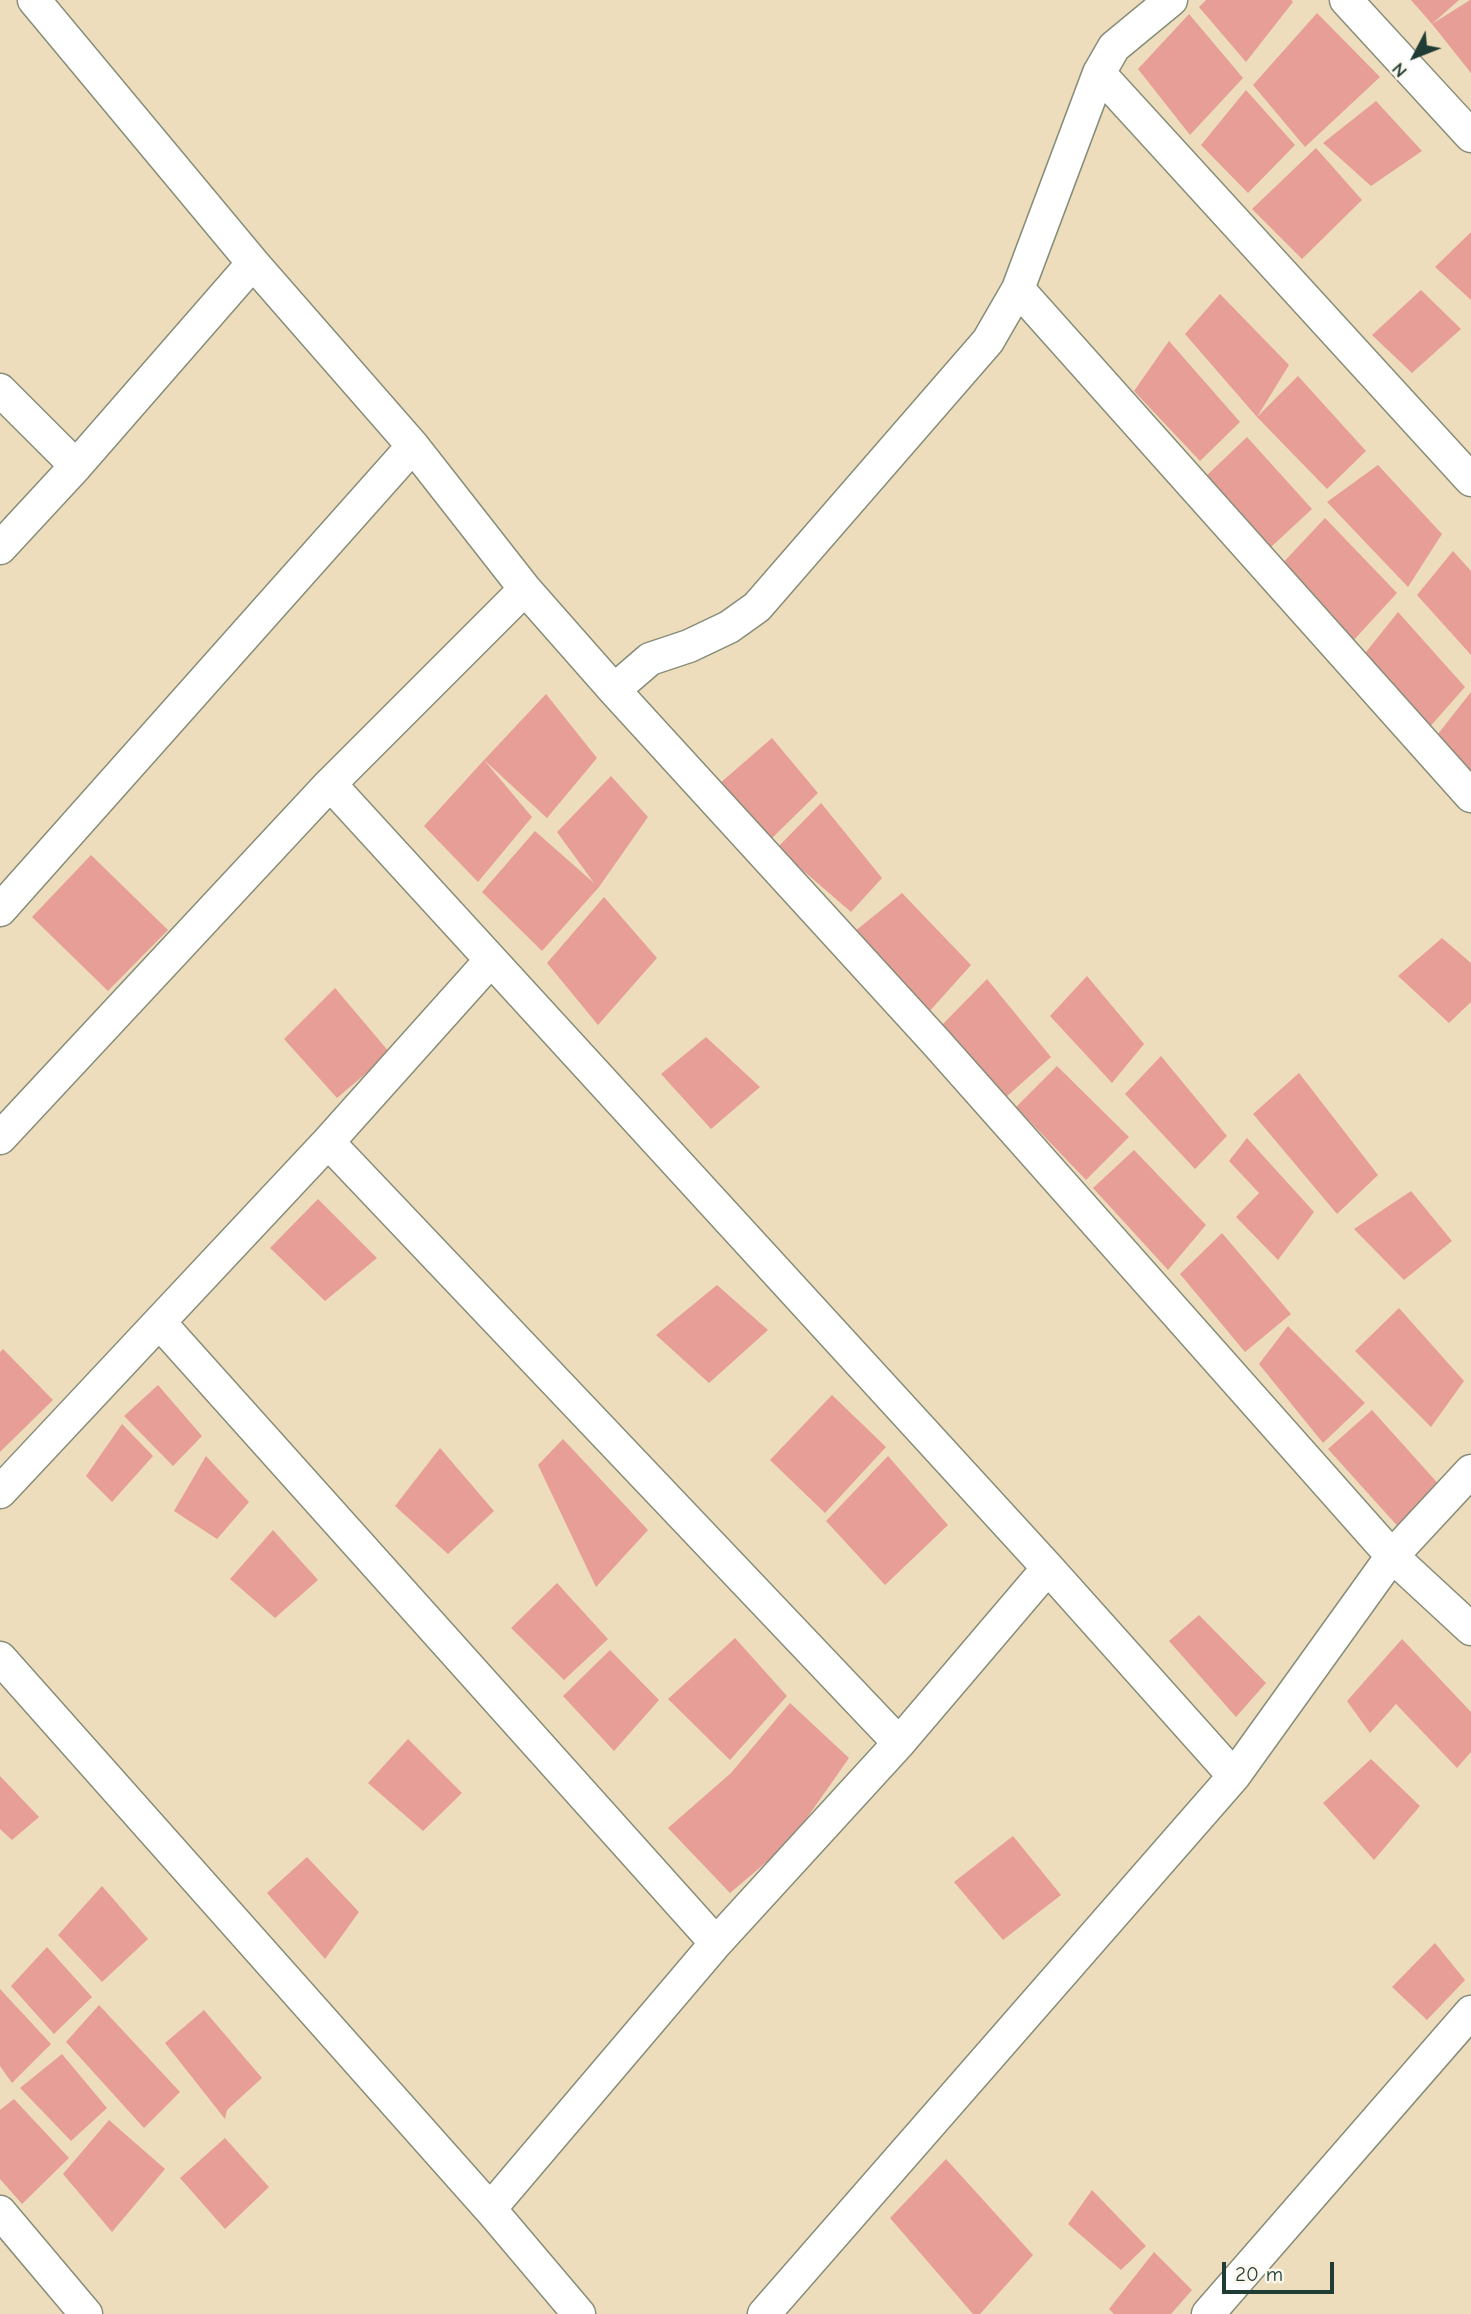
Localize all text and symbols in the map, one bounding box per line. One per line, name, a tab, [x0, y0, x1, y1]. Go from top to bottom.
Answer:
north arrow	[1380, 21, 1450, 91]
text: N	[1387, 58, 1412, 82]
scale bar	[1226, 2248, 1338, 2292]
text: 20 m	[1235, 2262, 1283, 2286]

